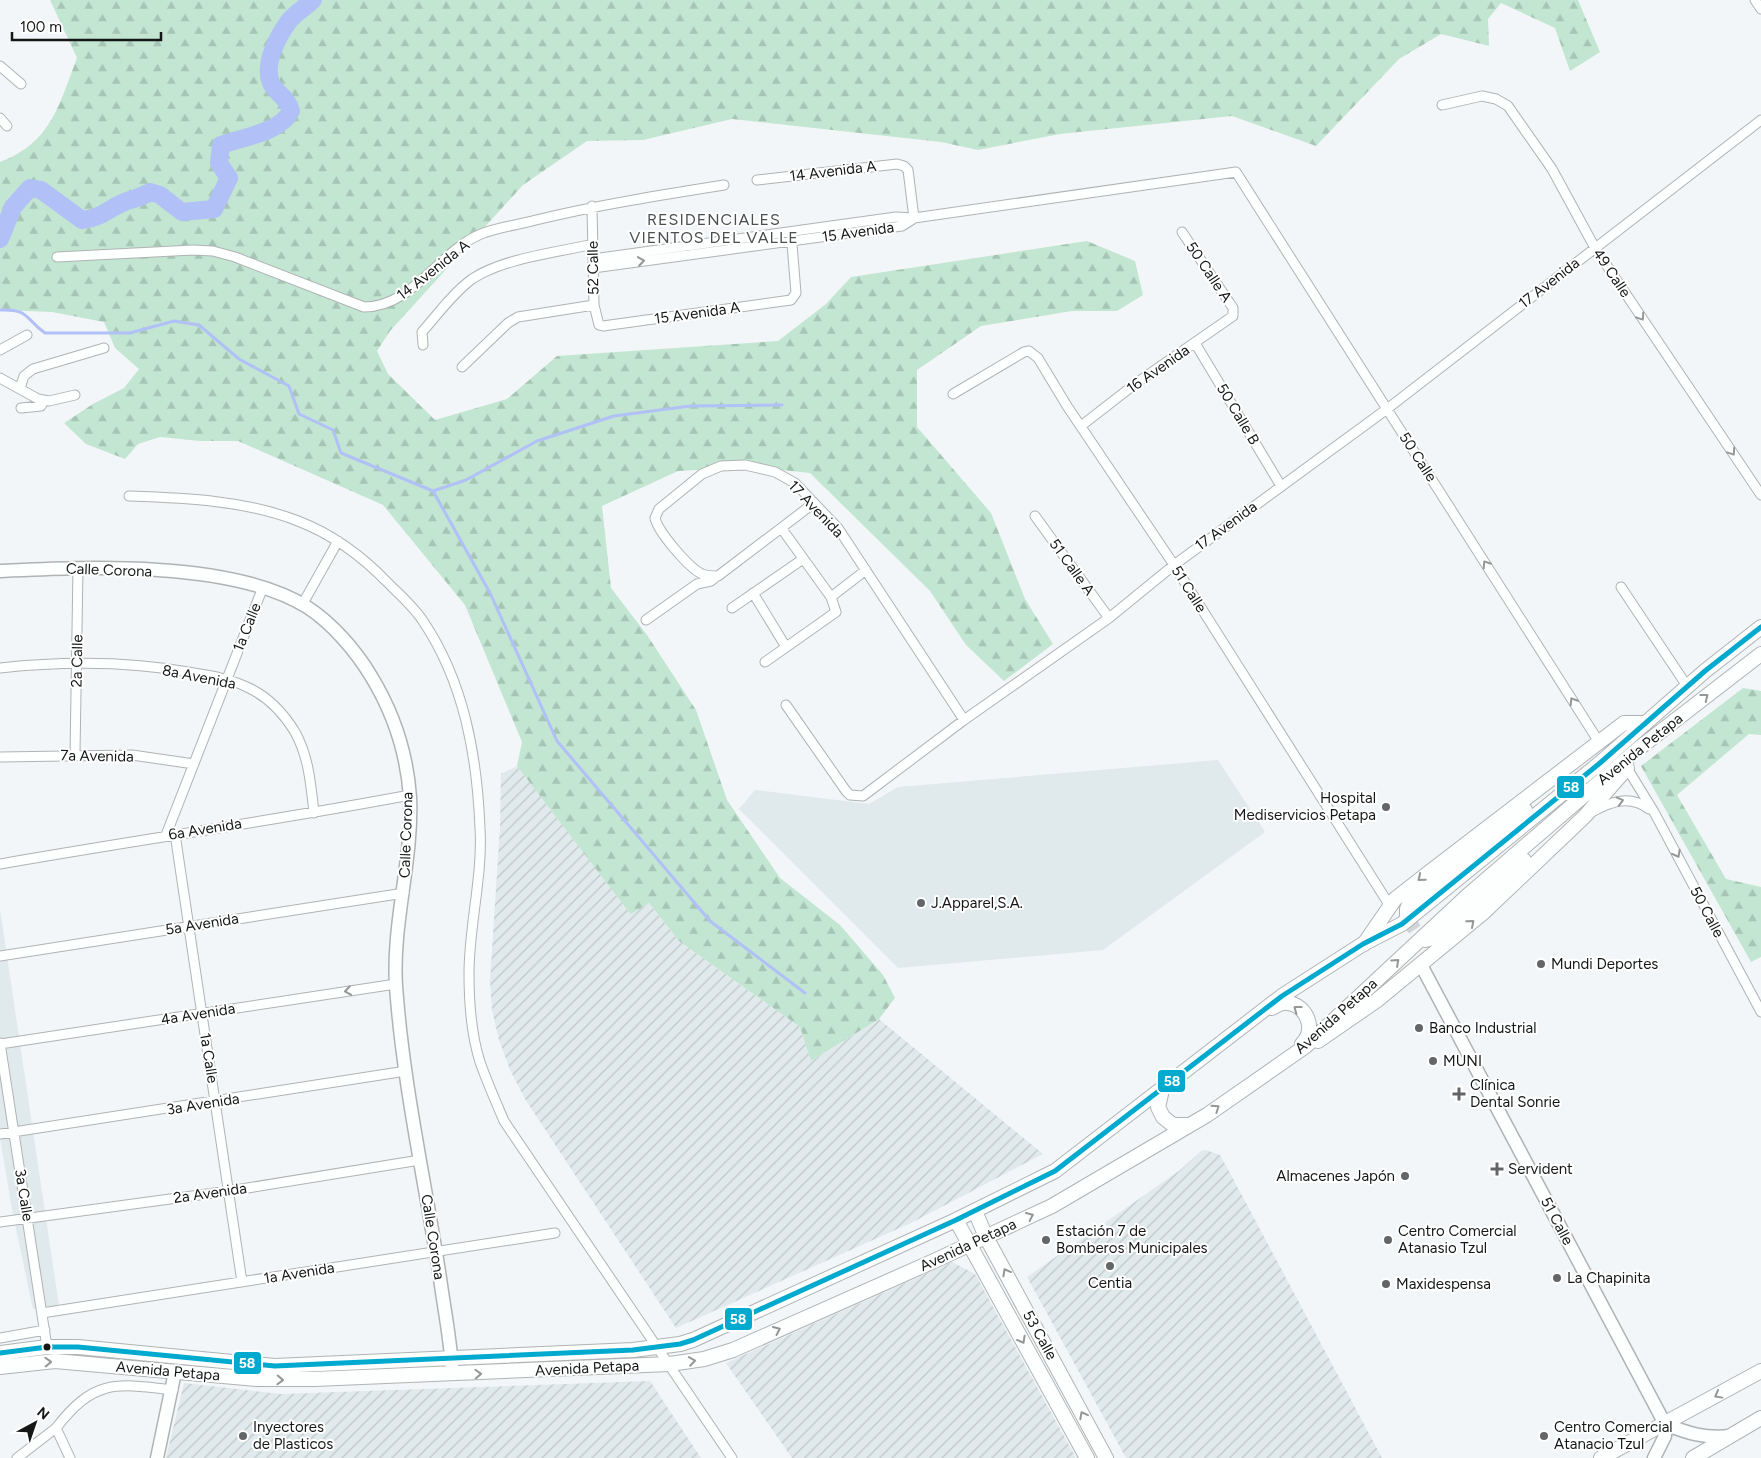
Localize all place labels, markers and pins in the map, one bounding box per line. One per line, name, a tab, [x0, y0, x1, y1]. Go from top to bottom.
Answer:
place label: Hospital Mediservicios Petapa	[1234, 789, 1376, 824]
marker: Hospital Mediservicios Petapa	[1380, 801, 1392, 813]
place label: J.Apparel,S.A.	[931, 894, 1023, 912]
marker: J.Apparel,S.A.	[915, 897, 927, 909]
place label: Mundi Deportes	[1551, 955, 1658, 973]
marker: Mundi Deportes	[1535, 958, 1547, 970]
place label: Banco Industrial	[1429, 1019, 1536, 1037]
marker: Banco Industrial	[1413, 1022, 1425, 1034]
place label: MUNI	[1443, 1052, 1482, 1070]
marker: MUNI	[1427, 1055, 1439, 1067]
place label: Clínica Dental Sonrie	[1470, 1076, 1560, 1111]
marker: Clínica Dental Sonrie	[1452, 1087, 1466, 1101]
place label: Servident	[1508, 1160, 1573, 1178]
marker: Servident	[1490, 1162, 1504, 1176]
place label: Almacenes Japón	[1276, 1167, 1395, 1185]
marker: Almacenes Japón	[1399, 1170, 1411, 1182]
place label: Estación 7 de Bomberos Municipales	[1056, 1222, 1208, 1257]
place label: Centro Comercial Atanasio Tzul	[1398, 1222, 1517, 1257]
marker: Estación 7 de Bomberos Municipales	[1040, 1234, 1052, 1246]
marker: Centro Comercial Atanasio Tzul	[1382, 1234, 1394, 1246]
marker: Centia	[1104, 1260, 1116, 1272]
place label: La Chapinita	[1567, 1269, 1650, 1287]
marker: La Chapinita	[1551, 1272, 1563, 1284]
place label: Centia	[1088, 1274, 1132, 1292]
place label: Maxidespensa	[1396, 1275, 1491, 1293]
marker: Maxidespensa	[1380, 1278, 1392, 1290]
unlabelled marker	[42, 1342, 52, 1352]
place label: Inyectores de Plasticos	[253, 1418, 333, 1453]
place label: Centro Comercial Atanacio Tzul	[1554, 1418, 1673, 1453]
marker: Inyectores de Plasticos	[237, 1430, 249, 1442]
marker: Centro Comercial Atanacio Tzul	[1538, 1430, 1550, 1442]

